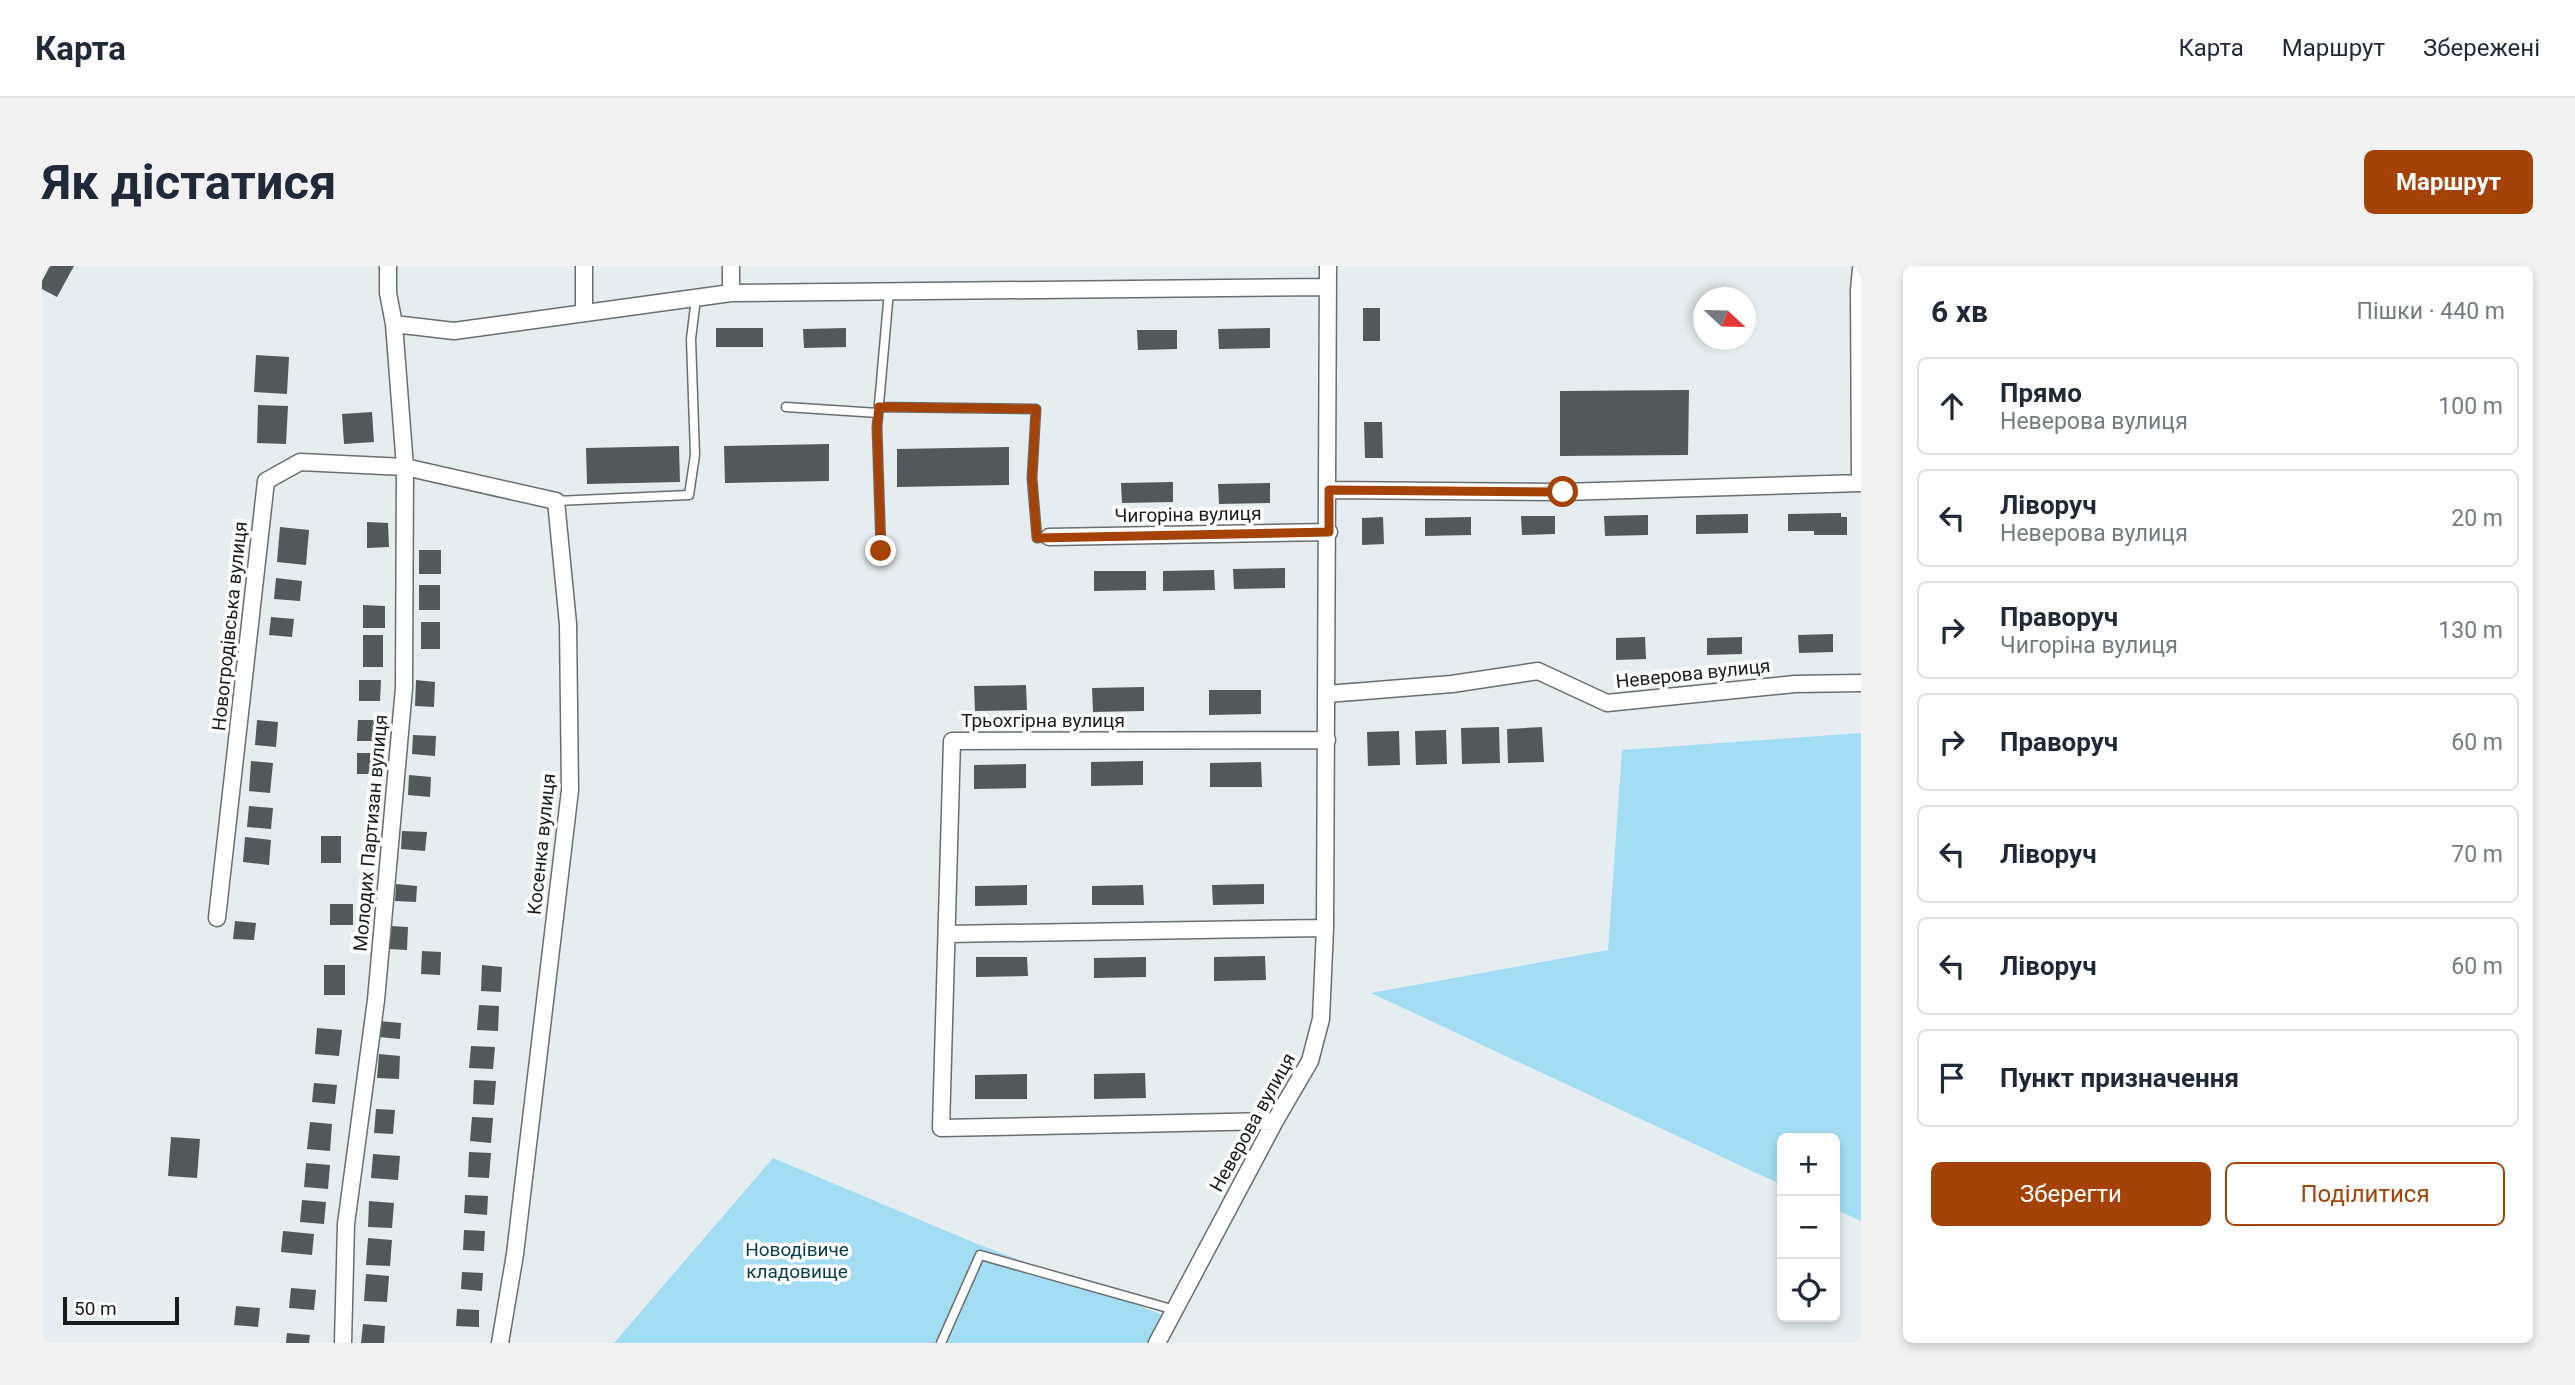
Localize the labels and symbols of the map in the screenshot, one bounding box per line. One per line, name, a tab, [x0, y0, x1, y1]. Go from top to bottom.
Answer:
north arrow	[1693, 287, 1756, 350]
route start	[1547, 476, 1578, 507]
street label: Чигоріна вулиця	[1114, 502, 1262, 527]
street label: Новогродівська вулиця	[207, 520, 252, 732]
route end	[865, 535, 896, 566]
street label: Неверова вулиця	[1615, 654, 1771, 693]
street label: Трьохгірна вулиця	[961, 709, 1125, 732]
street label: Молодих Партизан вулиця	[349, 714, 392, 952]
street label: Косенка вулиця	[523, 772, 560, 916]
street label: Неверова вулиця	[1205, 1049, 1300, 1196]
park label: Новодівиче кладовище	[745, 1238, 849, 1283]
scale bar	[63, 1294, 178, 1326]

